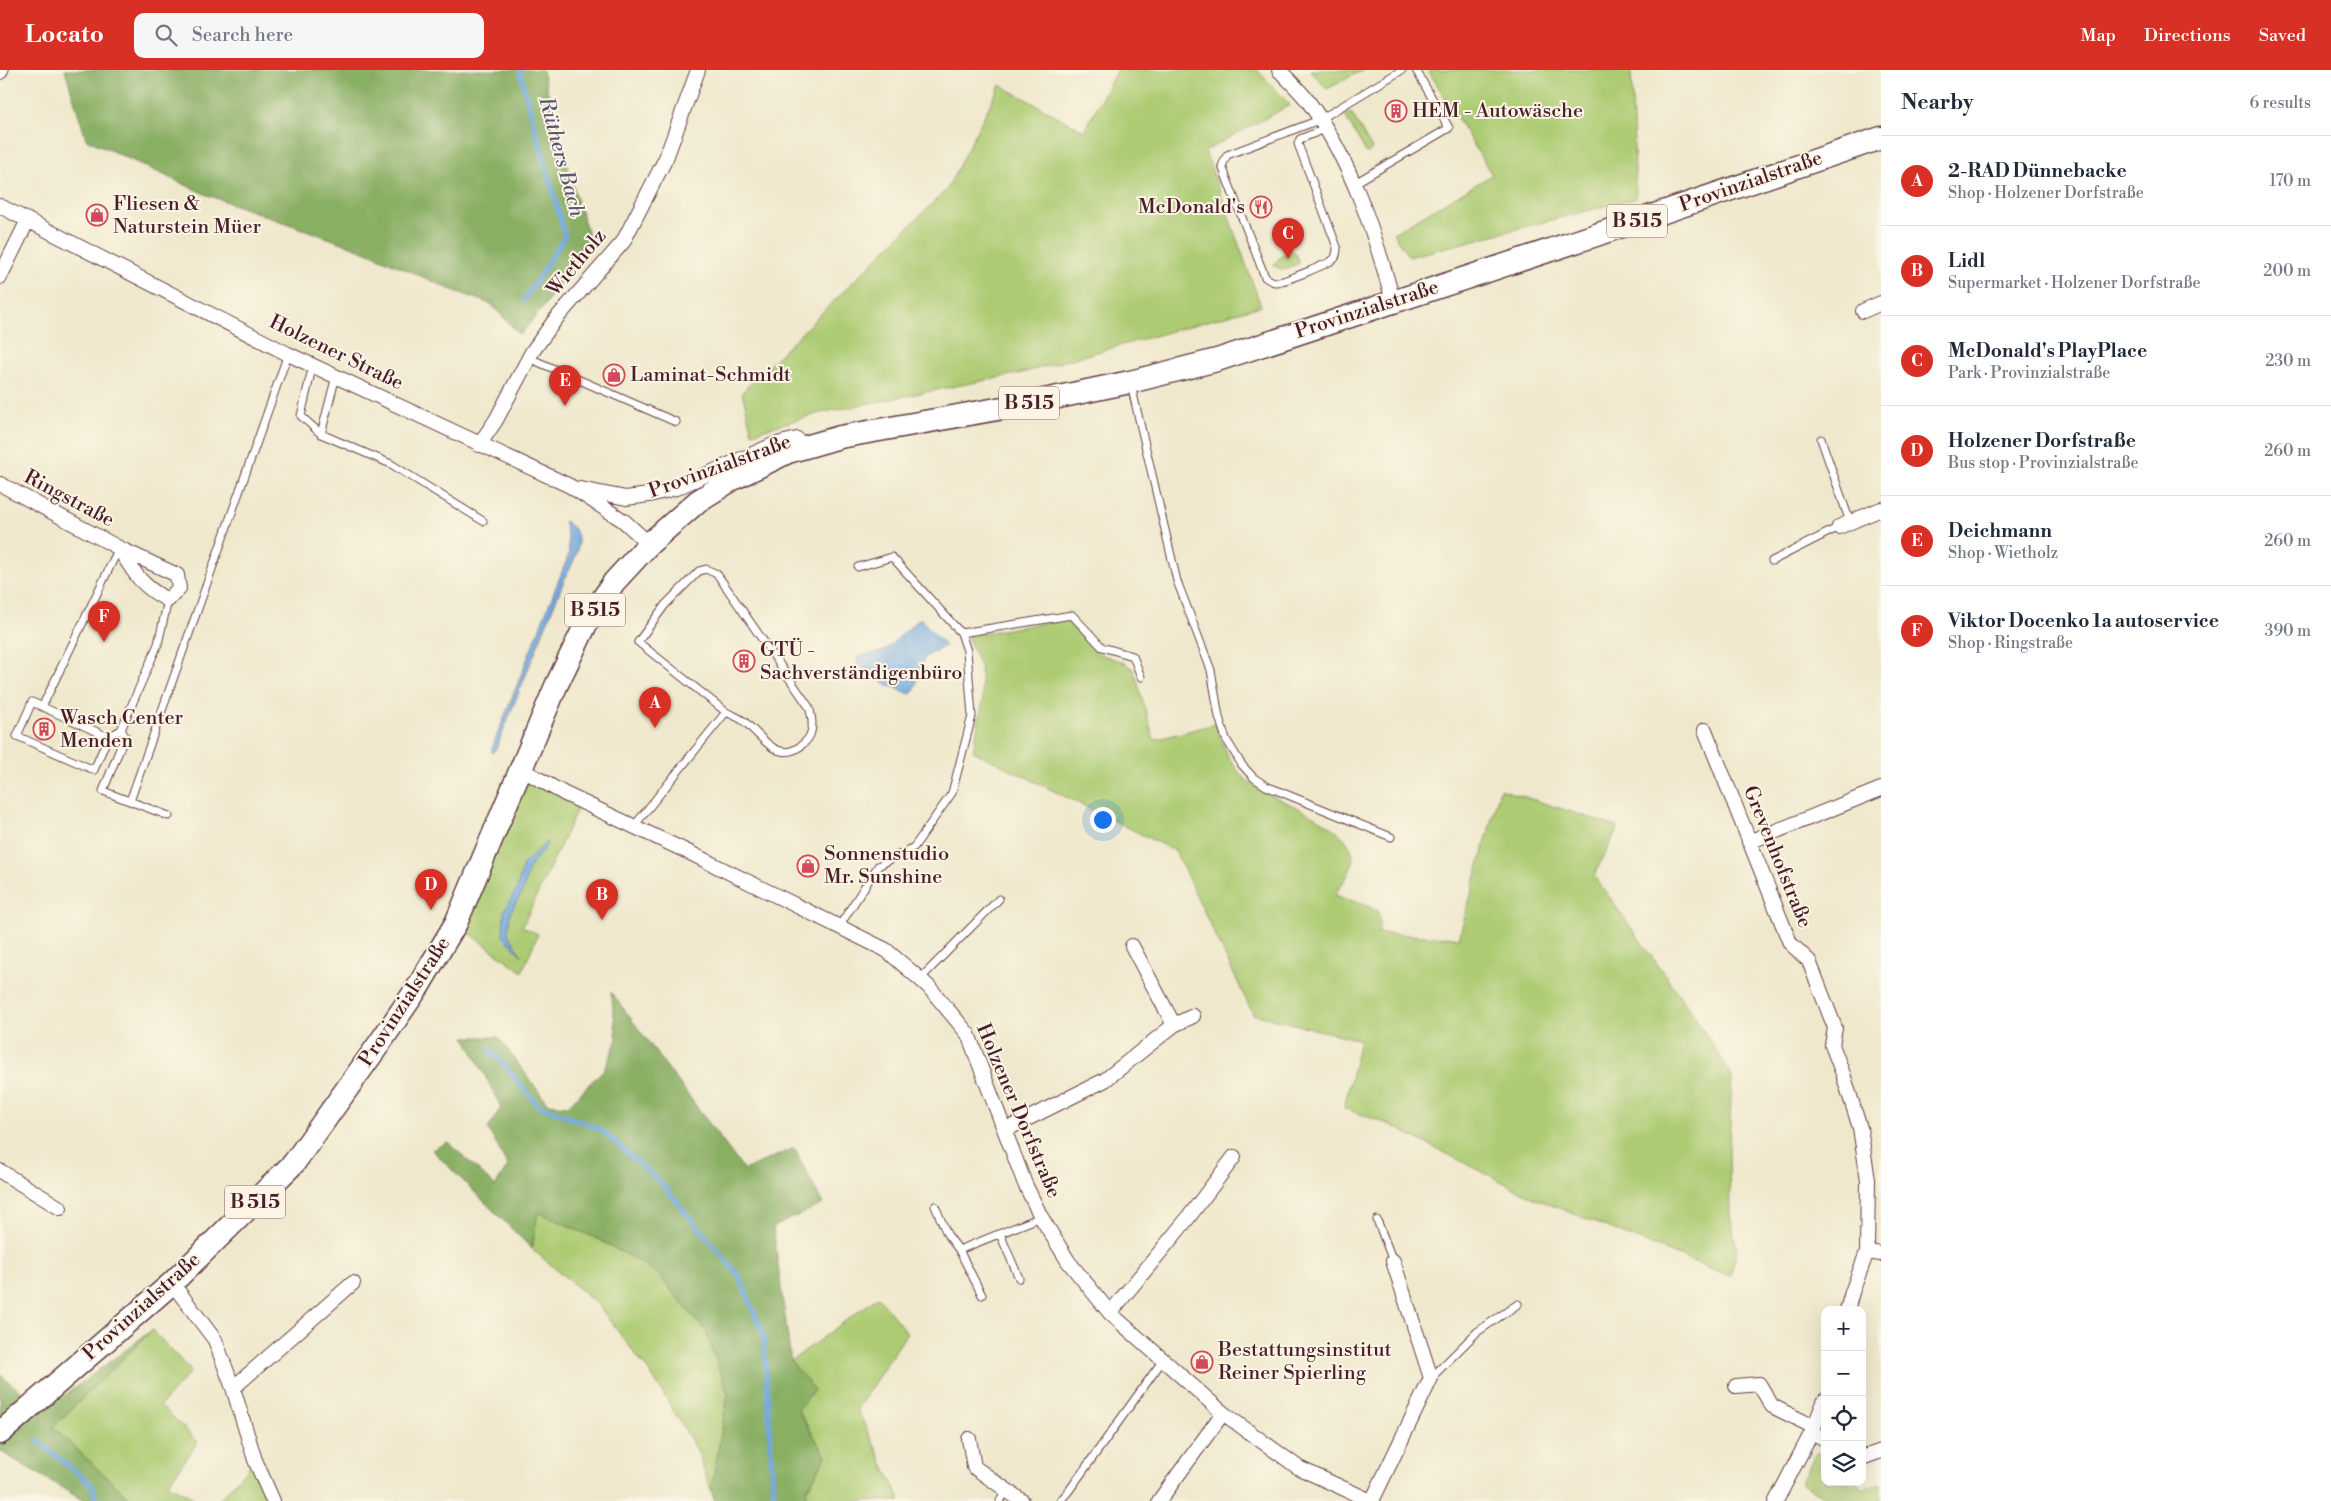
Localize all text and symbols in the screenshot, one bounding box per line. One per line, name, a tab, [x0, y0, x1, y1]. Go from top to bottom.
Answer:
search box	[134, 13, 484, 58]
text: Locato	[25, 20, 104, 50]
icon: search	[152, 21, 180, 49]
text: Search here	[192, 23, 293, 47]
text: Map	[2080, 24, 2116, 47]
text: Directions	[2144, 24, 2231, 47]
text: Saved	[2259, 24, 2306, 47]
text: Nearby	[1901, 90, 1974, 116]
water label: Rüthers Bach	[532, 93, 590, 220]
text: 6 results	[2250, 93, 2311, 113]
building icon: HEM - Autowäsche	[1384, 99, 1408, 123]
place label: HEM - Autowäsche	[1412, 99, 1583, 124]
street label: Provinzialstraße	[1676, 146, 1826, 218]
text: 2-RAD Dünnebacke	[1948, 159, 2127, 183]
text: A	[1911, 171, 1923, 191]
text: 170 m	[2269, 171, 2311, 191]
text: Shop · Holzener Dorfstraße	[1948, 183, 2144, 203]
place label: Fliesen & Naturstein Müer	[113, 192, 262, 240]
place label: McDonald's	[1138, 195, 1245, 220]
restaurant icon: McDonald's	[1249, 195, 1273, 219]
shop icon: Fliesen & Naturstein Müer	[85, 203, 109, 227]
road number: B 515	[1607, 204, 1667, 238]
pin: C	[1272, 218, 1304, 259]
street label: Wietholz	[541, 224, 612, 302]
text: Lidl	[1948, 249, 1985, 273]
text: B	[1911, 261, 1923, 281]
text: 200 m	[2263, 261, 2311, 281]
text: Supermarket · Holzener Dorfstraße	[1948, 273, 2200, 293]
street label: Provinzialstraße	[1292, 275, 1442, 345]
street label: Holzener Straße	[265, 310, 407, 396]
text: McDonald's PlayPlace	[1948, 339, 2147, 363]
text: C	[1911, 351, 1923, 371]
text: 230 m	[2265, 351, 2311, 371]
shop icon: Laminat-Schmidt	[602, 363, 626, 387]
place label: Laminat-Schmidt	[630, 363, 791, 388]
text: Park · Provinzialstraße	[1948, 363, 2110, 383]
pin: E	[549, 365, 581, 406]
road number: B 515	[999, 386, 1059, 419]
text: Holzener Dorfstraße	[1948, 429, 2136, 453]
street label: Provinzialstraße	[645, 430, 795, 504]
text: D	[1911, 441, 1923, 461]
text: 260 m	[2264, 441, 2311, 461]
text: Bus stop · Provinzialstraße	[1948, 453, 2138, 473]
street label: Ringstraße	[20, 465, 118, 533]
text: Deichmann	[1948, 519, 2052, 543]
text: E	[1911, 531, 1923, 551]
text: 260 m	[2264, 531, 2311, 551]
text: Shop · Wietholz	[1948, 543, 2058, 563]
road number: B 515	[565, 594, 625, 626]
pin: F	[88, 601, 120, 642]
text: Viktor Docenko 1a autoservice	[1948, 609, 2219, 633]
text: F	[1911, 621, 1923, 641]
text: 390 m	[2265, 621, 2311, 641]
text: Shop · Ringstraße	[1948, 633, 2073, 653]
place label: GTÜ - Sachverständigenbüro	[760, 637, 963, 686]
building icon: GTÜ - Sachverständigenbüro	[732, 649, 756, 673]
pin: A	[639, 687, 671, 728]
place label: Wasch Center Menden	[59, 706, 183, 754]
building icon: Wasch Center Menden	[32, 717, 56, 741]
street label: Grevenhofstraße	[1737, 782, 1817, 932]
your location	[1090, 807, 1116, 833]
place label: Sonnenstudio Mr. Sunshine	[824, 842, 949, 890]
shop icon: Sonnenstudio Mr. Sunshine	[796, 854, 820, 878]
pin: D	[415, 869, 447, 910]
pin: B	[586, 879, 618, 920]
street label: Provinzialstraße	[354, 932, 456, 1072]
street label: Holzener Dorfstraße	[970, 1020, 1066, 1202]
road number: B 515	[225, 1186, 285, 1218]
street label: Provinzialstraße	[78, 1248, 206, 1366]
map controls	[1821, 1306, 1866, 1486]
button: +	[1821, 1306, 1866, 1351]
place label: Bestattungsinstitut Reiner Spierling	[1217, 1338, 1392, 1386]
shop icon: Bestattungsinstitut Reiner Spierling	[1190, 1350, 1214, 1374]
button: −	[1821, 1351, 1866, 1396]
button: locate	[1821, 1396, 1866, 1441]
button: layers	[1821, 1441, 1866, 1486]

